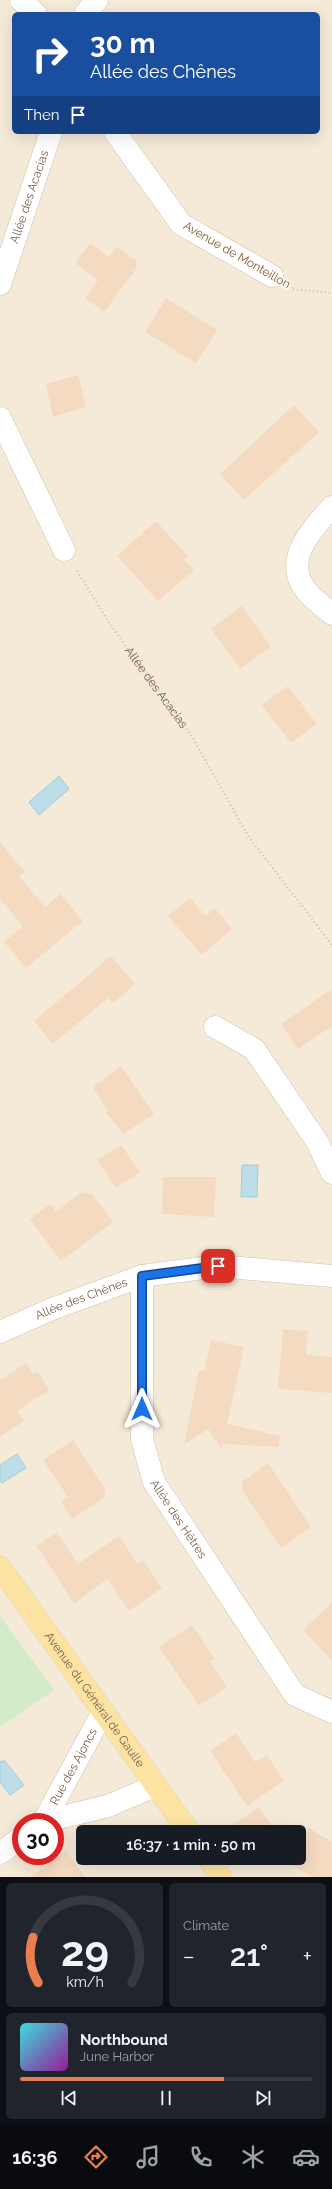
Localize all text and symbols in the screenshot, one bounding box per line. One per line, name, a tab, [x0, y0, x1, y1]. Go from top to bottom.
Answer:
text: 30 m	[90, 27, 156, 60]
icon: right	[24, 28, 76, 80]
text: Allée des Chênes	[90, 61, 236, 82]
icon: arrive	[67, 104, 89, 126]
text: Then	[24, 106, 59, 124]
street label: Allée des Acacias	[7, 148, 51, 245]
street label: Avenue de Monteillon	[181, 219, 293, 291]
street label: Allée des Acacias	[122, 644, 191, 731]
pin	[201, 1249, 235, 1283]
icon: arrive	[207, 1255, 229, 1277]
street label: Allée des Chênes	[33, 1275, 130, 1322]
position arrow	[121, 1388, 163, 1430]
street label: Allée des Hêtres	[147, 1477, 210, 1561]
street label: Avenue du Général de Gaulle	[42, 1629, 148, 1770]
street label: Rue des Ajoncs	[47, 1725, 100, 1807]
speed limit sign: 30	[12, 1813, 64, 1865]
text: 16:37 · 1 min · 50 m	[126, 1836, 256, 1854]
text: Climate	[183, 1918, 229, 1933]
text: 29	[61, 1927, 108, 1976]
text: 21°	[230, 1938, 268, 1973]
text: −	[183, 1943, 195, 1969]
text: +	[303, 1943, 312, 1969]
text: km/h	[66, 1974, 103, 1990]
text: Northbound	[80, 2031, 168, 2049]
text: June Harbor	[80, 2049, 154, 2064]
icon: previous	[58, 2087, 80, 2109]
icon: pause	[155, 2087, 177, 2109]
icon: next	[252, 2087, 274, 2109]
icon: directions	[82, 2143, 110, 2171]
icon: music	[134, 2143, 162, 2171]
icon: phone	[187, 2143, 215, 2171]
icon: climate	[239, 2143, 267, 2171]
icon: car	[292, 2143, 320, 2171]
text: 16:36	[12, 2147, 57, 2168]

